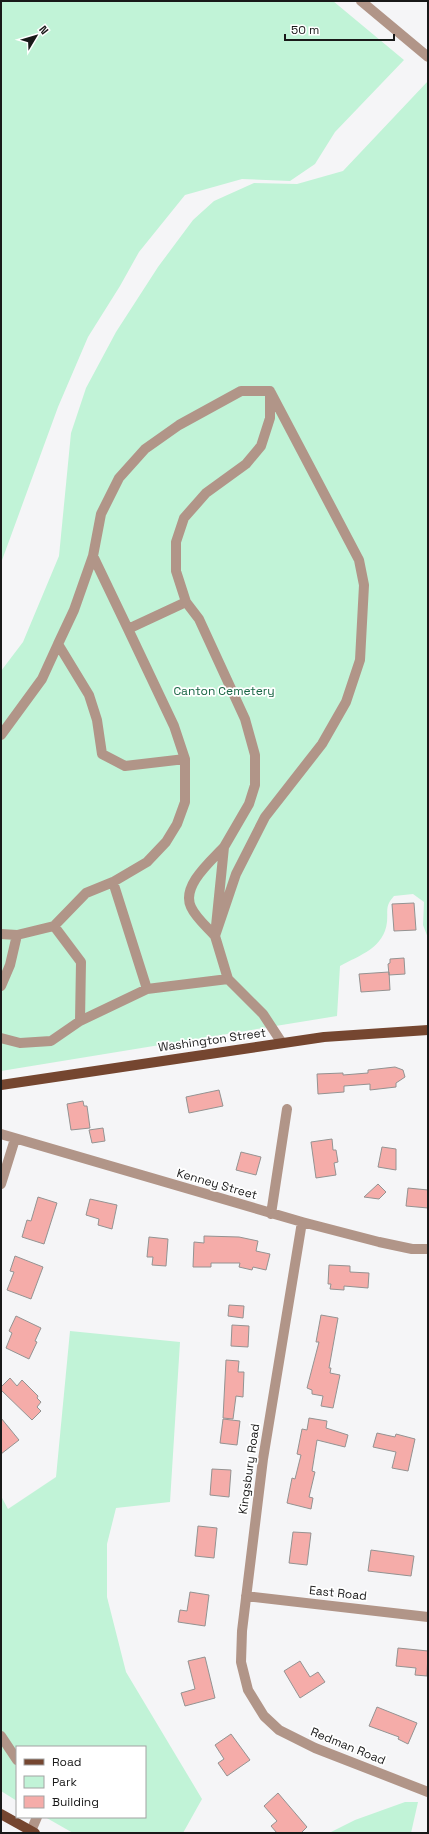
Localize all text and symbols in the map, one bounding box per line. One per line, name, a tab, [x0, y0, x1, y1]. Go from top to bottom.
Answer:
north arrow	[16, 16, 56, 56]
scale bar	[285, 16, 394, 42]
text: 50 m	[291, 22, 319, 38]
text: N	[36, 23, 52, 37]
park label: Canton Cemetery	[173, 683, 275, 699]
street label: Washington Street	[157, 1025, 267, 1055]
street label: Kenney Street	[175, 1165, 259, 1203]
street label: Kingsbury Road	[235, 1423, 263, 1515]
street label: East Road	[308, 1582, 368, 1604]
street label: Redman Road	[308, 1724, 388, 1768]
legend	[16, 1746, 146, 1818]
text: Road	[52, 1754, 81, 1770]
text: Park	[52, 1774, 77, 1790]
text: Building	[52, 1794, 99, 1810]

